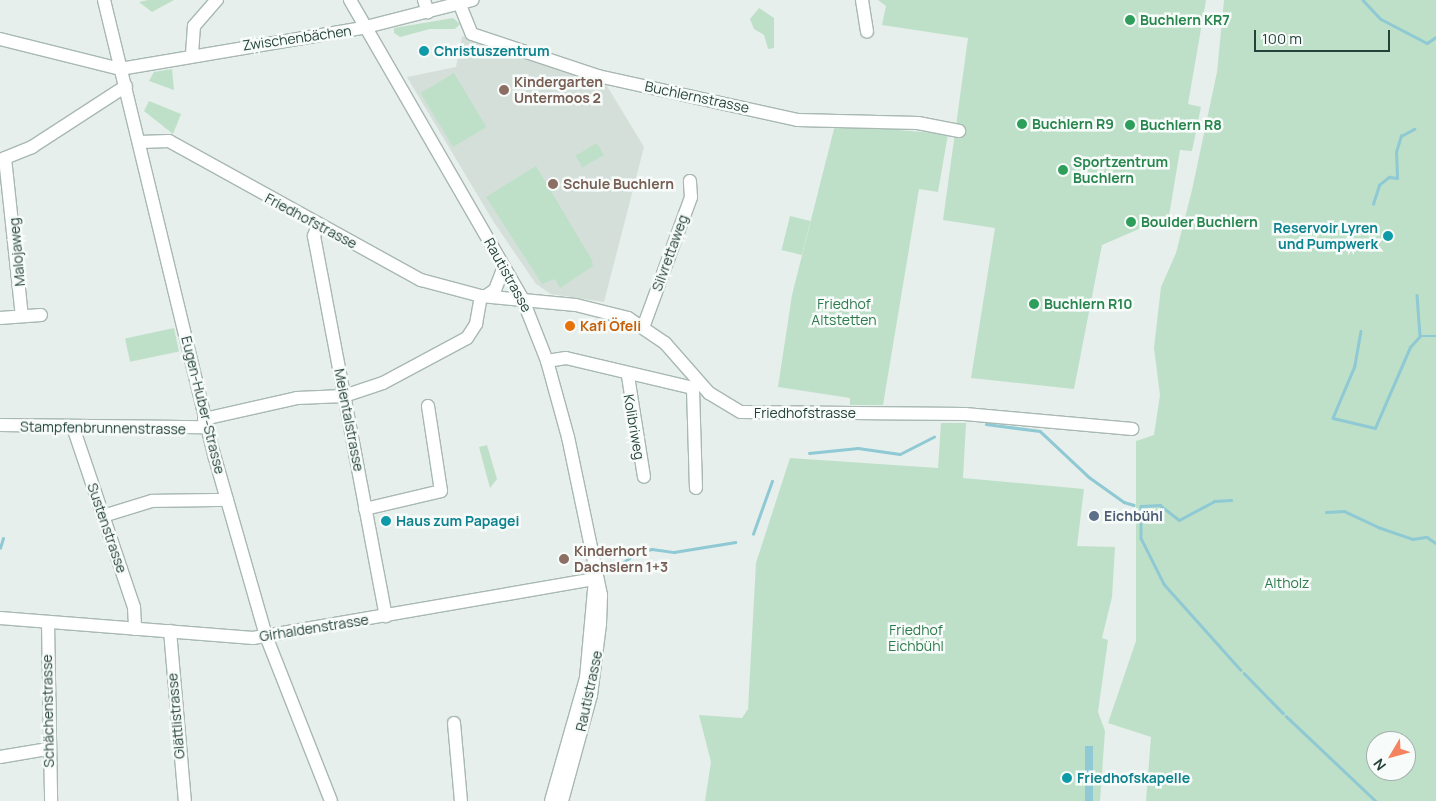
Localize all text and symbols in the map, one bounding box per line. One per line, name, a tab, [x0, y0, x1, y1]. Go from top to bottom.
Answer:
place label: Buchlern KR7	[1140, 12, 1230, 28]
marker: Buchlern KR7	[1124, 14, 1136, 26]
scale bar	[1256, 20, 1392, 52]
street label: Zwischenbächen	[241, 22, 353, 54]
text: 100 m	[1262, 28, 1302, 49]
place label: Christuszentrum	[434, 43, 549, 59]
marker: Christuszentrum	[418, 45, 430, 57]
place label: Kindergarten Untermoos 2	[514, 74, 603, 106]
street label: Buchlernstrasse	[643, 78, 751, 116]
marker: Kindergarten Untermoos 2	[498, 84, 510, 96]
place label: Buchlern R9	[1032, 116, 1114, 132]
place label: Buchlern R8	[1140, 117, 1222, 133]
marker: Buchlern R9	[1016, 118, 1028, 130]
marker: Buchlern R8	[1124, 119, 1136, 131]
place label: Sportzentrum Buchlern	[1073, 154, 1168, 186]
marker: Sportzentrum Buchlern	[1057, 164, 1069, 176]
place label: Schule Buchlern	[563, 176, 674, 192]
marker: Schule Buchlern	[547, 178, 559, 190]
street label: Friedhofstrasse	[262, 190, 360, 252]
street label: Silvrettaweg	[648, 212, 692, 294]
place label: Boulder Buchlern	[1141, 214, 1258, 230]
marker: Boulder Buchlern	[1125, 216, 1137, 228]
street label: Malojaweg	[6, 217, 28, 287]
place label: Reservoir Lyren und Pumpwerk	[1273, 220, 1378, 252]
marker: Reservoir Lyren und Pumpwerk	[1382, 230, 1394, 242]
street label: Rautistrasse	[481, 235, 535, 315]
park label: Friedhof Altstetten	[811, 296, 877, 328]
place label: Buchlern R10	[1044, 296, 1132, 312]
marker: Buchlern R10	[1028, 298, 1040, 310]
place label: Kafi Öfeli	[580, 318, 641, 334]
marker: Kafi Öfeli	[564, 320, 576, 332]
street label: Eugen-Huber-Strasse	[178, 334, 228, 476]
street label: Meientalstrasse	[331, 367, 367, 473]
street label: Kolibriweg	[620, 393, 648, 461]
street label: Friedhofstrasse	[754, 405, 856, 421]
street label: Stampfenbrunnenstrasse	[20, 418, 186, 438]
street label: Sustenstrasse	[84, 481, 130, 575]
place label: Eichbühl	[1104, 508, 1163, 524]
marker: Eichbühl	[1088, 510, 1100, 522]
place label: Haus zum Papagei	[396, 513, 519, 529]
marker: Haus zum Papagei	[380, 515, 392, 527]
place label: Kinderhort Dachslern 1+3	[574, 543, 668, 576]
marker: Kinderhort Dachslern 1+3	[558, 553, 570, 565]
park label: Altholz	[1264, 575, 1310, 591]
street label: Girhaldenstrasse	[258, 611, 370, 645]
park label: Friedhof Eichbühl	[888, 622, 944, 654]
street label: Rautistrasse	[572, 649, 606, 733]
street label: Schächenstrasse	[39, 654, 57, 768]
street label: Glättlistrasse	[164, 672, 188, 760]
north arrow	[1366, 731, 1416, 781]
text: N	[1369, 755, 1390, 774]
place label: Friedhofskapelle	[1077, 770, 1190, 786]
marker: Friedhofskapelle	[1061, 772, 1073, 784]

